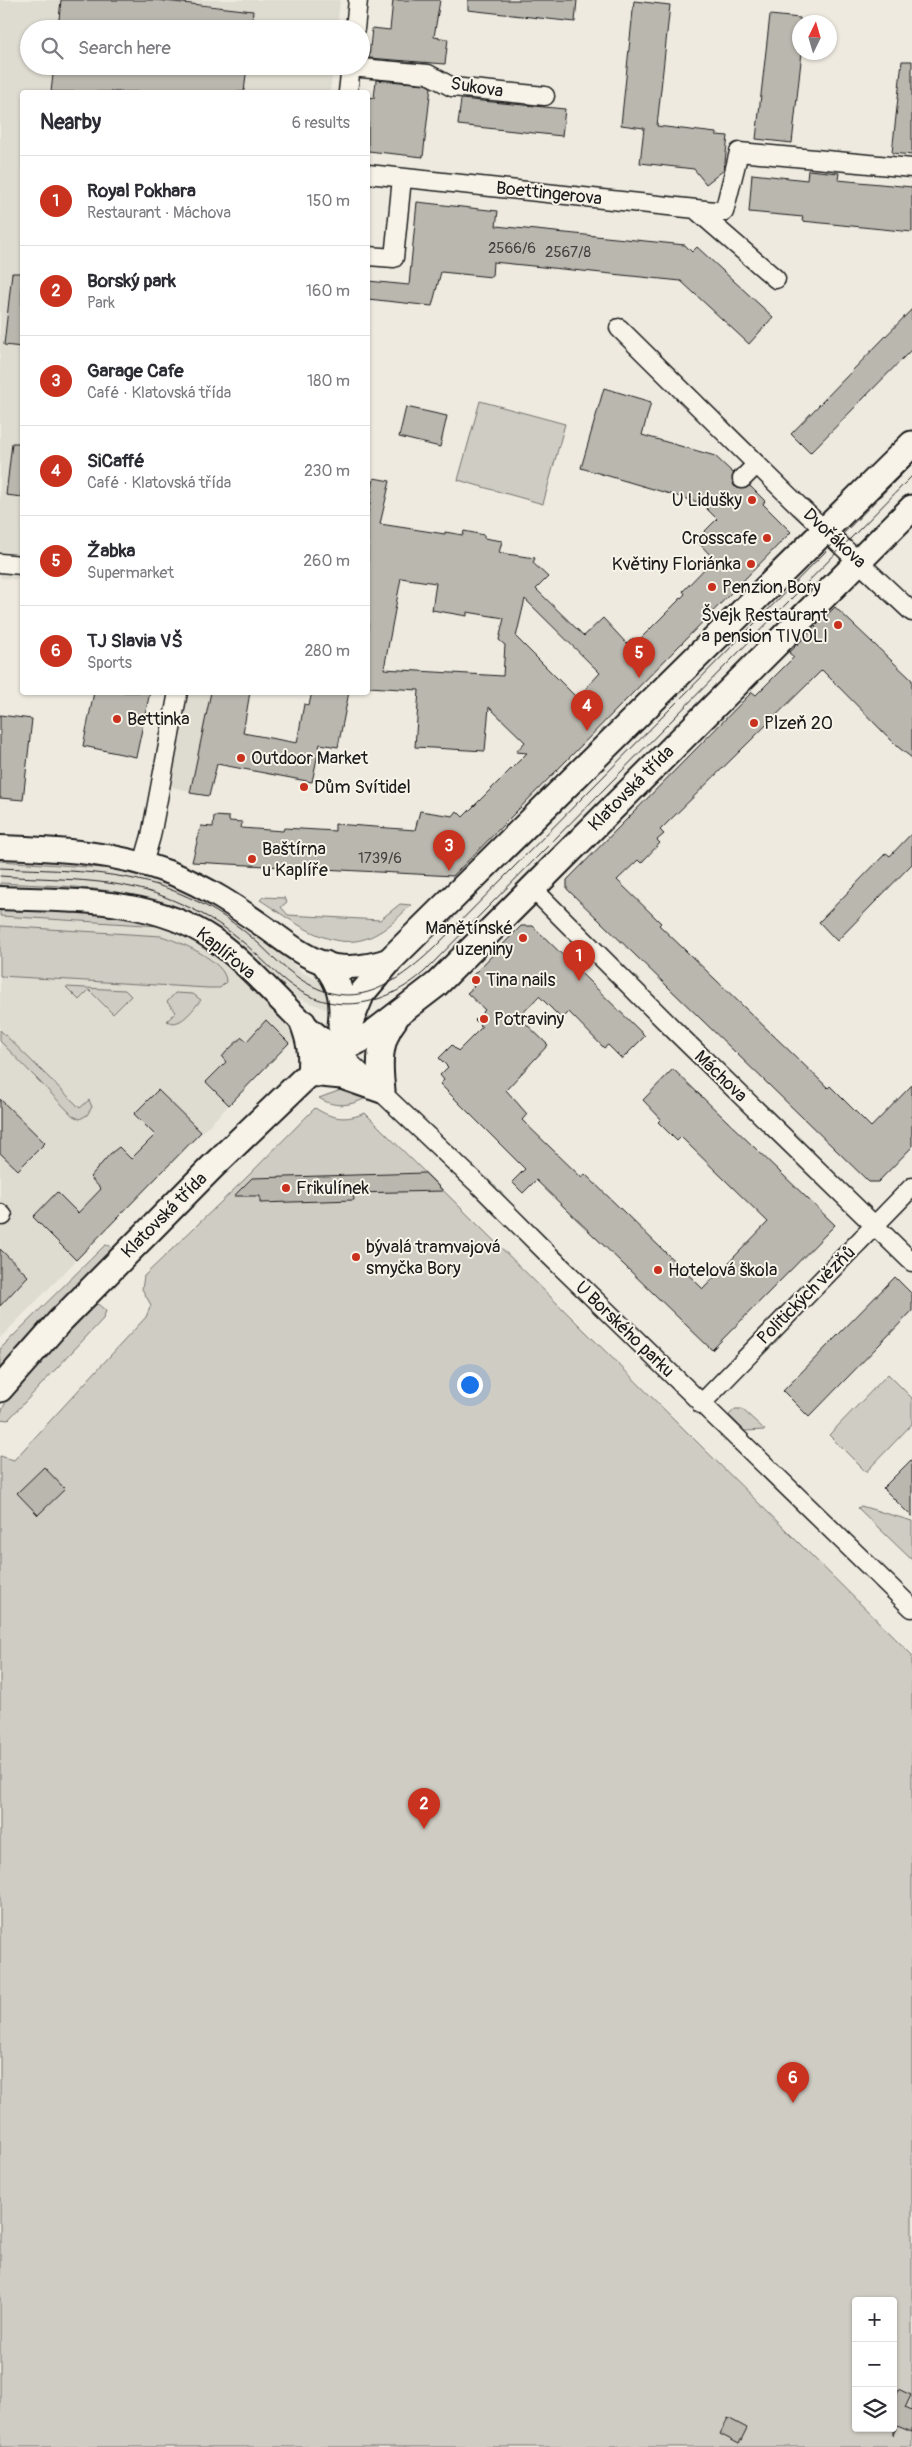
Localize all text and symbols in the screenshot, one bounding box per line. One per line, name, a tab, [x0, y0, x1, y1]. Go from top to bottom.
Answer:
north arrow	[792, 15, 837, 60]
search box	[20, 20, 370, 75]
icon: search	[38, 34, 66, 62]
text: Search here	[78, 36, 171, 60]
street label: Sukova	[449, 72, 505, 103]
text: Nearby	[40, 109, 101, 136]
text: 6 results	[292, 113, 350, 133]
street label: Boettingerova	[495, 176, 603, 211]
text: Royal Pokhara	[87, 179, 196, 203]
text: 1	[53, 191, 59, 211]
text: 150 m	[306, 191, 350, 211]
text: Restaurant · Máchova	[87, 203, 231, 223]
house number: 2566/6	[488, 239, 536, 258]
house number: 2567/8	[545, 243, 591, 262]
text: Borský park	[87, 269, 176, 293]
text: 2	[52, 281, 60, 301]
text: 160 m	[306, 281, 350, 301]
text: Park	[87, 293, 115, 313]
text: Garage Cafe	[87, 359, 184, 383]
text: 3	[52, 371, 60, 391]
text: 180 m	[307, 371, 350, 391]
text: Café · Klatovská třída	[87, 383, 231, 403]
text: SiCaffé	[87, 449, 145, 473]
text: 4	[51, 461, 61, 481]
text: 230 m	[304, 461, 350, 481]
text: Café · Klatovská třída	[87, 473, 231, 493]
place label: U Lidušky	[672, 489, 742, 512]
marker: U Lidušky	[746, 494, 758, 506]
street label: Dvořákova	[798, 503, 871, 573]
place label: Crosscafe	[681, 527, 757, 550]
marker: Crosscafe	[761, 532, 773, 544]
text: Žabka	[87, 539, 135, 563]
text: 5	[52, 551, 60, 571]
text: 260 m	[303, 551, 350, 571]
place label: Květiny Floriánka	[612, 553, 741, 576]
marker: Květiny Floriánka	[745, 558, 757, 570]
text: Supermarket	[87, 563, 174, 583]
place label: Penzion Bory	[722, 576, 821, 599]
marker: Penzion Bory	[706, 581, 718, 593]
place label: Švejk Restaurant a pension TIVOLI	[701, 603, 829, 648]
marker: Švejk Restaurant a pension TIVOLI	[832, 619, 844, 631]
text: TJ Slavia VŠ	[87, 629, 183, 653]
pin: 5	[623, 637, 655, 678]
text: 6	[51, 641, 61, 661]
text: 280 m	[304, 641, 350, 661]
text: Sports	[87, 653, 132, 673]
pin: 4	[571, 690, 603, 731]
place label: Bettinka	[127, 708, 190, 731]
place label: Plzeň 20	[764, 712, 833, 735]
marker: Bettinka	[111, 713, 123, 725]
marker: Plzeň 20	[748, 717, 760, 729]
street label: Klatovská třída	[584, 741, 679, 836]
place label: Outdoor Market	[251, 747, 369, 770]
marker: Outdoor Market	[235, 752, 247, 764]
place label: Dům Svítidel	[314, 776, 411, 799]
marker: Dům Svítidel	[298, 781, 310, 793]
pin: 3	[433, 830, 465, 871]
place label: Baštírna u Kaplíře	[262, 838, 328, 882]
house number: 1739/6	[358, 849, 402, 868]
marker: Baštírna u Kaplíře	[246, 853, 258, 865]
place label: Manětínské uzeniny	[425, 917, 513, 961]
street label: Kaplířova	[191, 922, 260, 984]
marker: Manětínské uzeniny	[517, 932, 529, 944]
pin: 1	[563, 940, 595, 981]
place label: Tina nails	[486, 969, 556, 992]
marker: Tina nails	[470, 974, 482, 986]
place label: Potraviny	[494, 1008, 565, 1031]
marker: Potraviny	[478, 1013, 490, 1025]
street label: Máchova	[689, 1045, 752, 1107]
street label: Klatovská třída	[117, 1168, 212, 1263]
place label: Frikulínek	[296, 1177, 369, 1200]
marker: Frikulínek	[280, 1182, 292, 1194]
place label: bývalá tramvajová smyčka Bory	[366, 1236, 500, 1280]
street label: Politických vězňů	[752, 1241, 861, 1350]
marker: bývalá tramvajová smyčka Bory	[350, 1251, 362, 1263]
place label: Hotelová škola	[668, 1259, 777, 1282]
marker: Hotelová škola	[652, 1264, 664, 1276]
street label: U Borského parku	[570, 1276, 679, 1382]
your location	[457, 1372, 483, 1398]
pin: 2	[408, 1788, 440, 1829]
pin: 6	[777, 2062, 809, 2103]
map controls	[852, 2297, 897, 2432]
button: +	[852, 2297, 897, 2342]
button: −	[852, 2342, 897, 2387]
button: layers	[852, 2387, 897, 2432]

